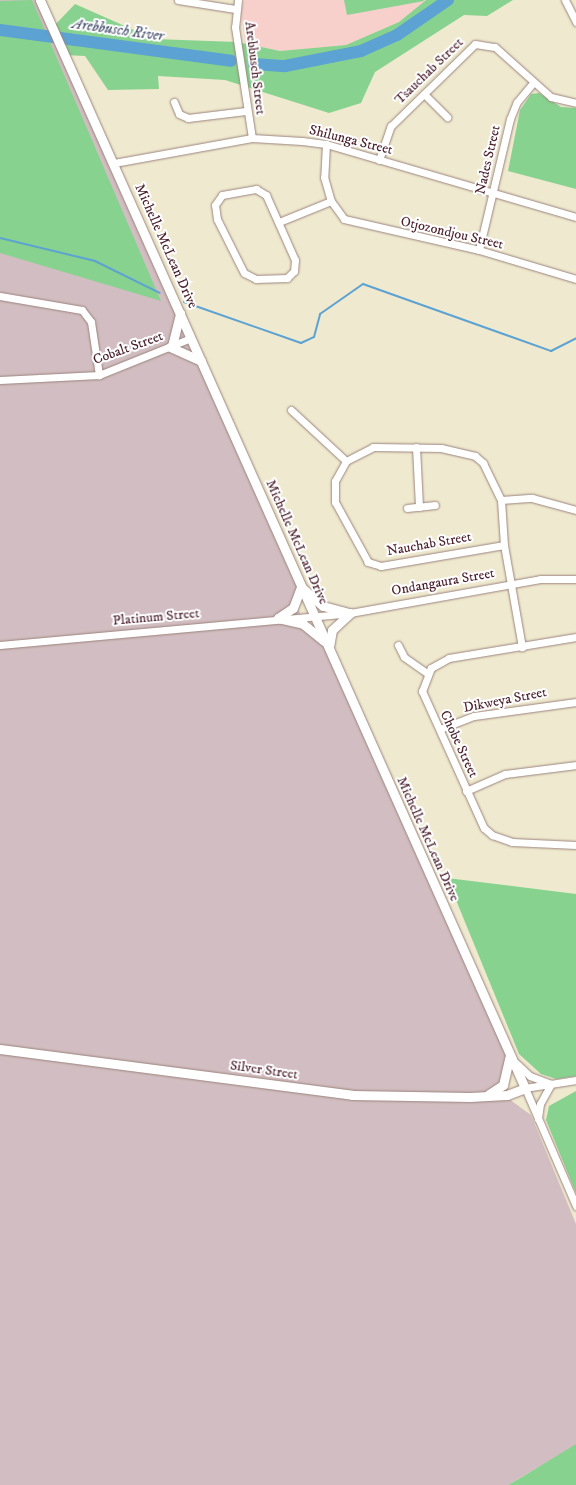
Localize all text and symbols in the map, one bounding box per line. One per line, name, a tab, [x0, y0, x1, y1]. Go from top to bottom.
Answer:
water label: Arebbusch River	[71, 15, 165, 45]
street label: Arebbusch Street	[241, 20, 269, 116]
street label: Tsauchab Street	[391, 34, 467, 108]
street label: Shilunga Street	[308, 122, 394, 158]
street label: Nades Street	[472, 124, 504, 196]
street label: Michelle McLean Drive	[131, 181, 201, 311]
street label: Otjozondjou Street	[399, 213, 505, 253]
street label: Cobalt Street	[91, 328, 165, 368]
street label: Michelle McLean Drive	[262, 477, 332, 607]
street label: Nauchab Street	[385, 528, 473, 560]
street label: Ondangaura Street	[390, 565, 496, 599]
street label: Platinum Street	[112, 605, 200, 629]
street label: Dikweya Street	[462, 684, 548, 716]
street label: Chobe Street	[436, 708, 482, 780]
street label: Michelle McLean Drive	[393, 774, 463, 904]
street label: Silver Street	[229, 1057, 299, 1083]

